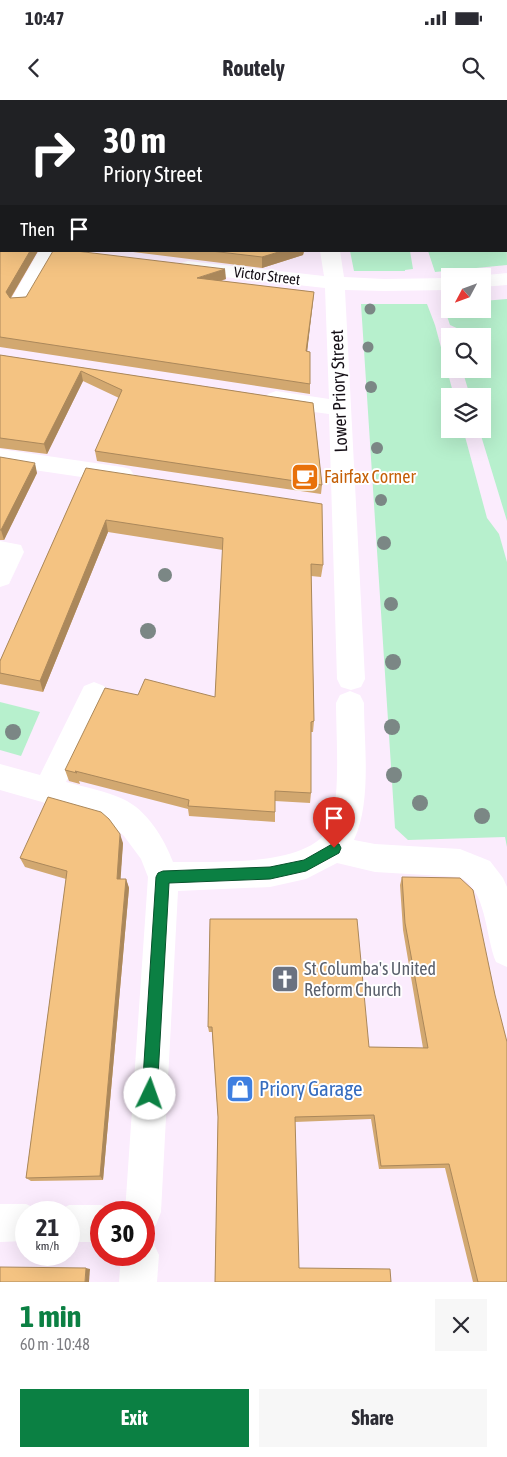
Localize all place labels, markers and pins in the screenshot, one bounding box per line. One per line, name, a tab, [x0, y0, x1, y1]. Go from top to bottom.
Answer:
cafe icon: Fairfax Corner	[290, 462, 320, 492]
place label: Fairfax Corner	[324, 466, 416, 487]
pin	[313, 797, 355, 848]
place label: St Columba's United Reform Church	[304, 958, 436, 1000]
church icon: St Columba's United Reform Church	[270, 964, 300, 994]
shop icon: Priory Garage	[225, 1074, 255, 1104]
place label: Priory Garage	[259, 1076, 363, 1100]

